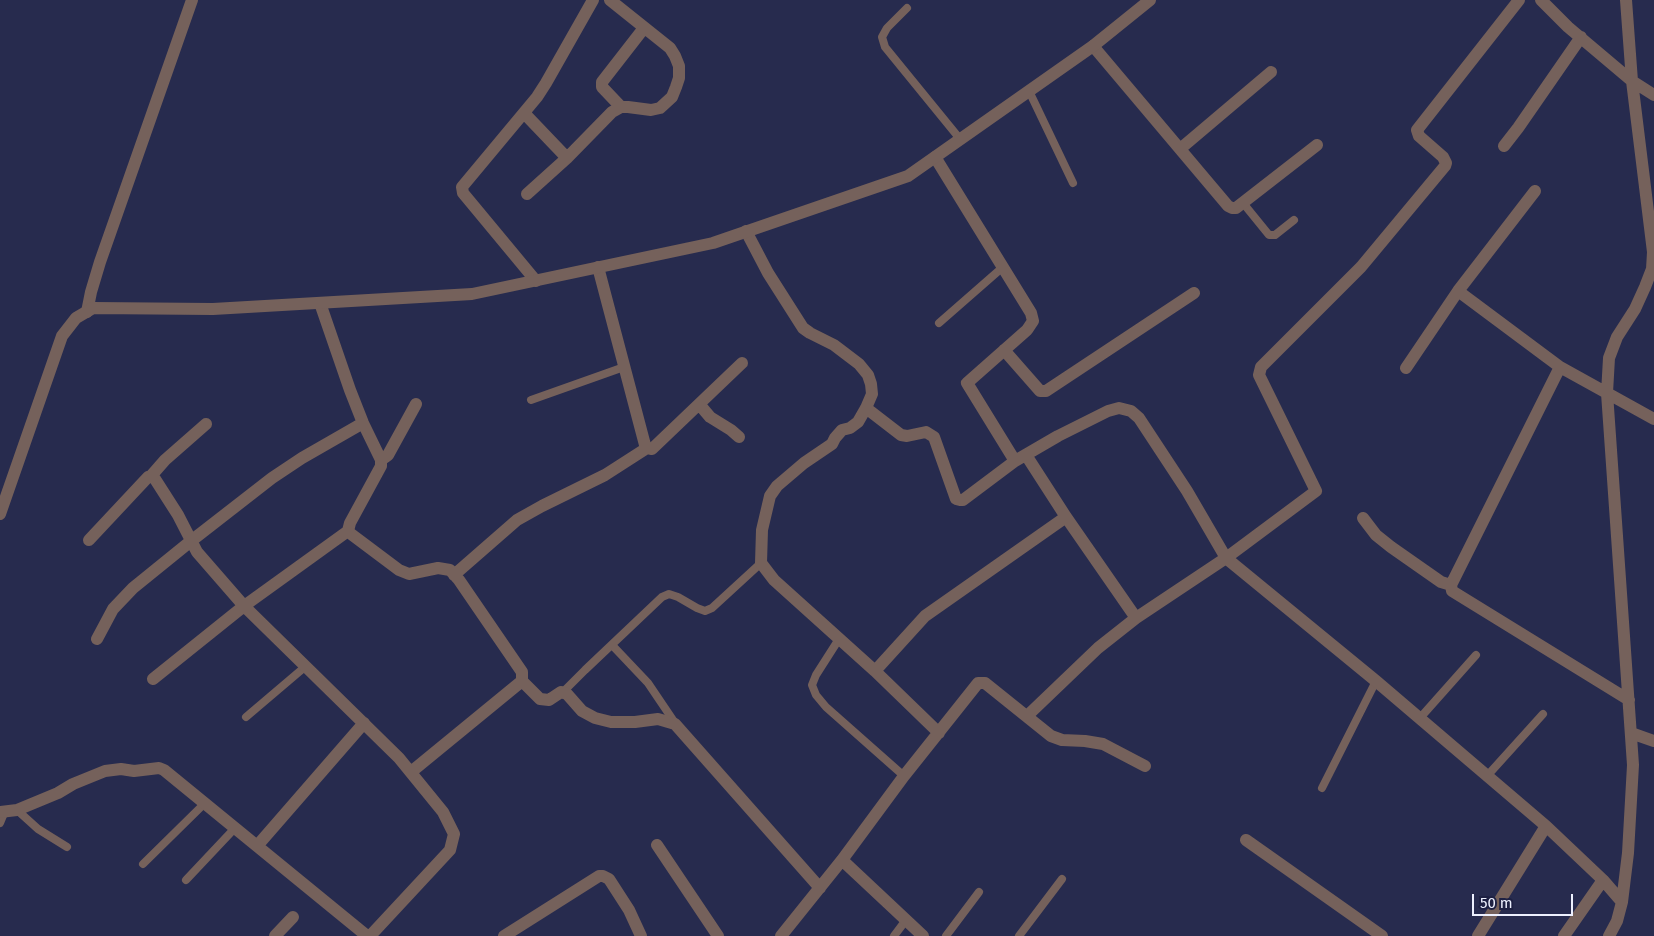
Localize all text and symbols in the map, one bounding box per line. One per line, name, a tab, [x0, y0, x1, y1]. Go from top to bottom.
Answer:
scale bar	[1474, 884, 1575, 916]
text: 50 m	[1480, 894, 1513, 912]

